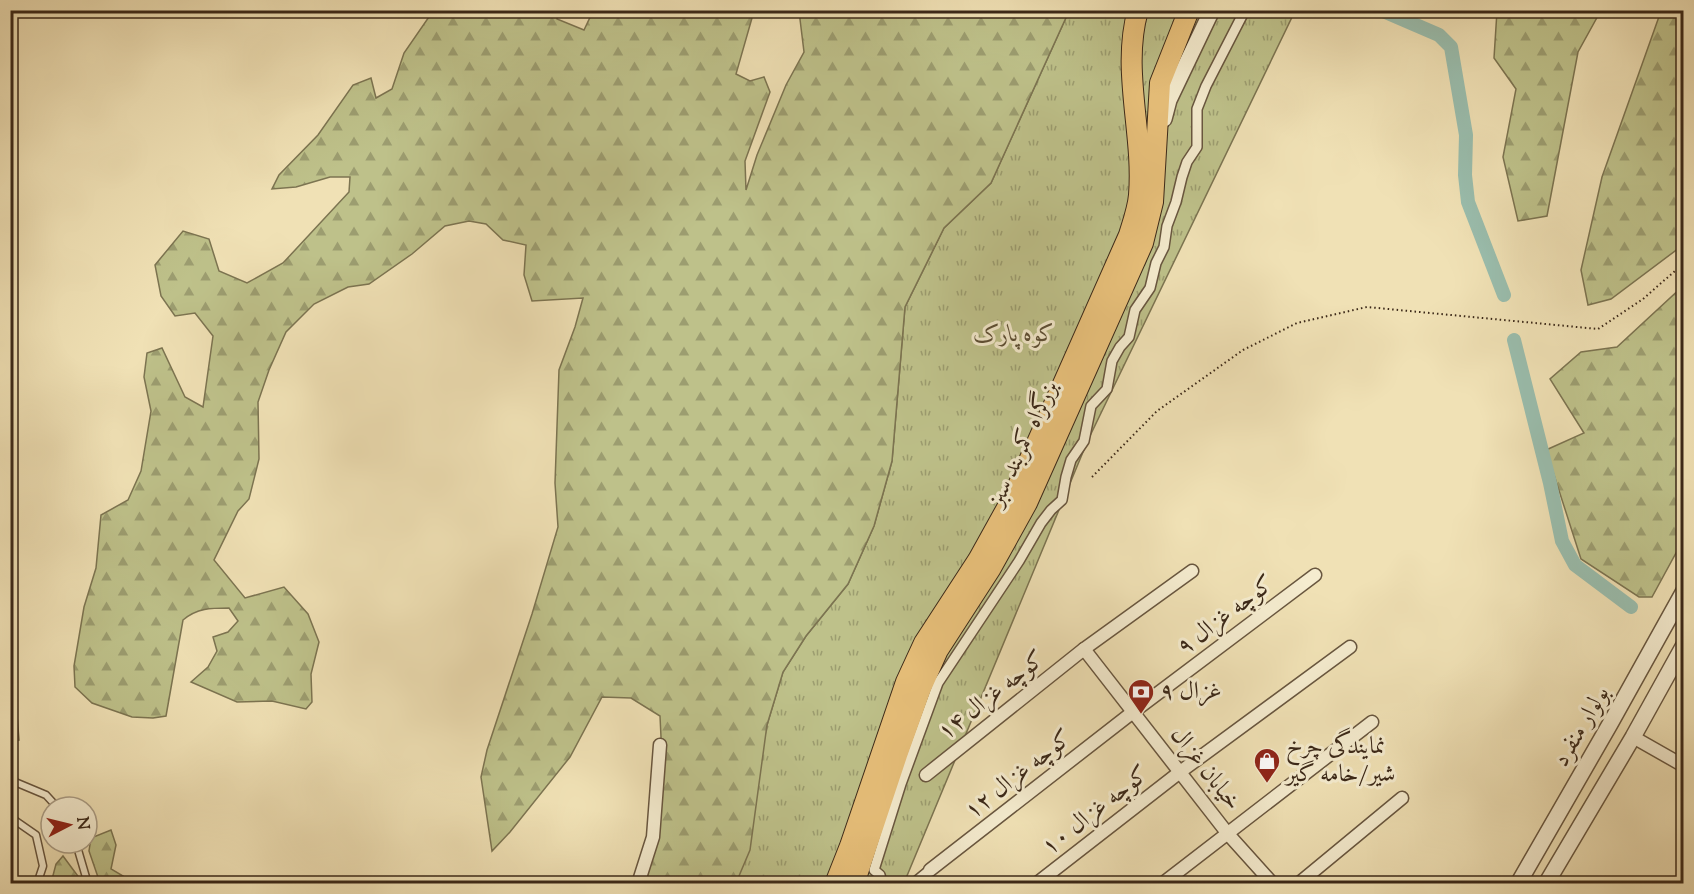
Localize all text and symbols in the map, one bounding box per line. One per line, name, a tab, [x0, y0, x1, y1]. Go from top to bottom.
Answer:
park label: کوه پارک	[973, 318, 1057, 352]
street label: بزرگراه کمربند سبز	[978, 375, 1068, 515]
street label: کوچه غزال ۹	[1170, 568, 1282, 664]
street label: کوچه غزال ۱۴	[931, 643, 1053, 749]
place label: غزال ۹	[1160, 675, 1222, 709]
bank icon: غزال ۹	[1126, 677, 1156, 715]
street label: بولوار منفرد	[1545, 680, 1619, 774]
street label: خیابان غزال	[1161, 720, 1249, 818]
street label: کوچه غزال ۱۲	[958, 722, 1080, 828]
place label: نمایندگی چرخ شیر/خامه گیر	[1283, 727, 1395, 792]
shop icon: نمایندگی چرخ شیر/خامه گیر	[1252, 746, 1282, 784]
street label: کوچه غزال ۱۰	[1035, 758, 1157, 864]
north arrow	[39, 795, 99, 855]
text: N	[69, 816, 94, 831]

